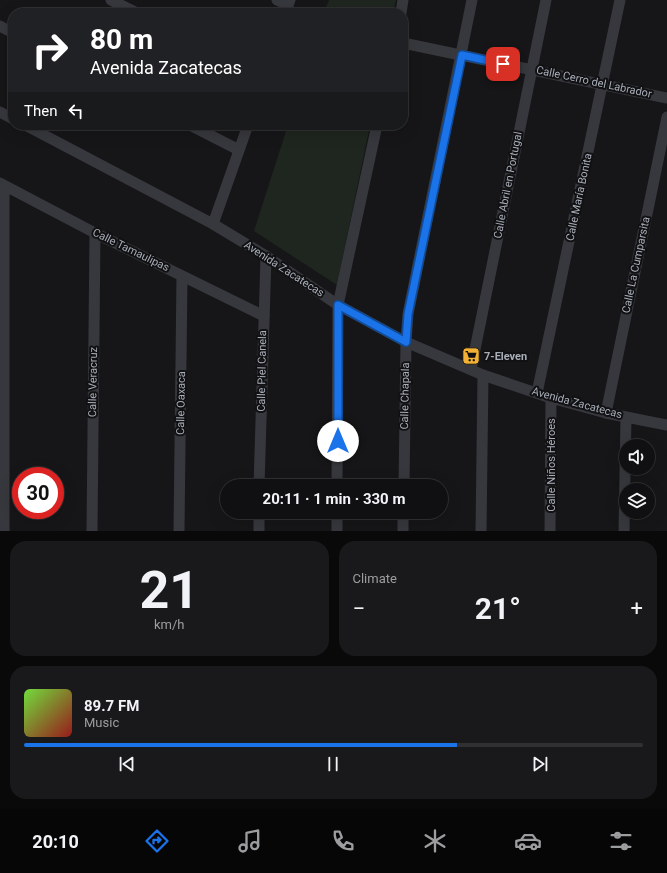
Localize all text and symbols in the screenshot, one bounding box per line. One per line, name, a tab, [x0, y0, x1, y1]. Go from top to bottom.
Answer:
text: 80 m	[90, 23, 153, 56]
icon: right	[24, 24, 76, 76]
pin	[486, 47, 520, 81]
icon: arrive	[492, 53, 514, 75]
text: Avenida Zacatecas	[90, 57, 242, 78]
street label: Calle Cerro del Labrador	[535, 63, 653, 101]
icon: left	[65, 100, 87, 122]
text: Then	[24, 102, 57, 120]
street label: Calle Abril en Portugal	[491, 131, 525, 239]
street label: Calle María Bonita	[563, 152, 595, 242]
street label: Calle La Cumparsita	[619, 216, 653, 314]
street label: Calle Tamaulipas	[91, 226, 172, 274]
street label: Avenida Zacatecas	[242, 238, 327, 300]
street label: Calle Piel Canela	[255, 330, 269, 412]
street label: Calle Veracruz	[86, 346, 100, 417]
supermarket icon: 7-Eleven	[461, 346, 481, 366]
place label: 7-Eleven	[484, 350, 527, 363]
street label: Calle Chapala	[398, 362, 412, 430]
street label: Calle Oaxaca	[174, 371, 188, 435]
street label: Avenida Zacatecas	[530, 385, 624, 421]
street label: Calle Niños Héroes	[545, 418, 558, 512]
position arrow	[317, 420, 359, 462]
map controls	[619, 439, 655, 519]
button: sound	[619, 439, 655, 475]
speed limit sign: 30	[12, 467, 64, 519]
button: layers	[619, 483, 655, 519]
text: 20:11 · 1 min · 330 m	[263, 490, 405, 508]
text: 21	[139, 560, 199, 621]
text: Climate	[353, 571, 397, 586]
text: 21°	[475, 591, 521, 626]
text: −	[353, 596, 365, 621]
text: +	[631, 596, 643, 621]
text: km/h	[154, 617, 185, 632]
text: 89.7 FM	[84, 697, 139, 715]
text: Music	[84, 715, 119, 730]
icon: previous	[116, 753, 138, 775]
icon: pause	[322, 753, 344, 775]
icon: next	[529, 753, 551, 775]
icon: directions	[143, 827, 171, 855]
icon: music	[236, 827, 264, 855]
icon: phone	[329, 827, 357, 855]
icon: climate	[421, 827, 449, 855]
icon: car	[514, 827, 542, 855]
icon: filters	[607, 827, 635, 855]
text: 20:10	[32, 831, 79, 852]

